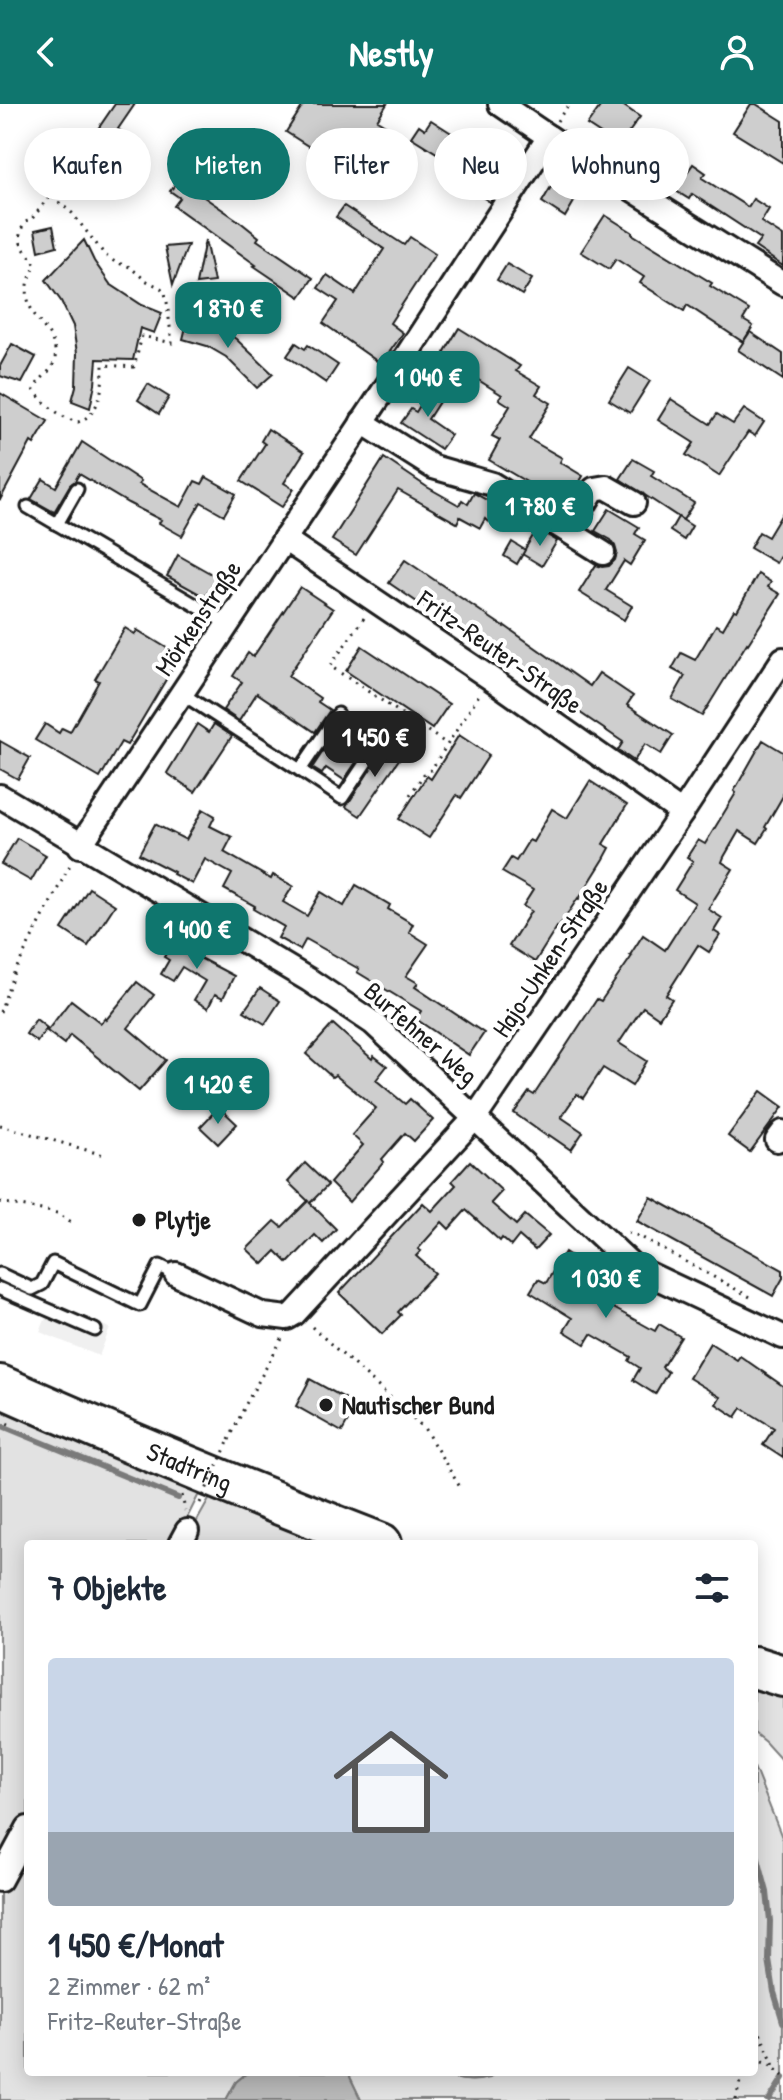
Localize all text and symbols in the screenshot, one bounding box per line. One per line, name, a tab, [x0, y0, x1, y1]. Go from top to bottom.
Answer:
text: Nestly	[349, 28, 434, 77]
icon: back	[24, 30, 68, 74]
icon: person	[715, 30, 759, 74]
chip: Kaufen	[24, 128, 151, 200]
chip: Mieten	[167, 128, 290, 200]
chip: Filter	[306, 128, 418, 200]
chip: Neu	[434, 128, 527, 200]
chip: Wohnung	[543, 128, 689, 200]
pin: 1 870 €	[154, 282, 302, 350]
text: 1 870 €	[193, 290, 263, 325]
pin: 1 040 €	[354, 351, 502, 419]
text: 1 040 €	[395, 359, 461, 394]
pin: 1 780 €	[466, 480, 614, 548]
text: 1 780 €	[505, 488, 575, 523]
street label: Mörkenstraße	[146, 553, 249, 682]
street label: Fritz-Reuter-Straße	[410, 581, 590, 721]
pin: 1 450 €	[301, 711, 449, 779]
text: 1 450 €	[342, 719, 408, 754]
street label: Hajo-Unken-Straße	[484, 872, 616, 1044]
pin: 1 400 €	[123, 903, 271, 971]
text: 1 400 €	[164, 911, 230, 946]
street label: Burfehner Weg	[357, 973, 486, 1092]
pin: 1 420 €	[144, 1058, 292, 1126]
text: 1 420 €	[184, 1066, 252, 1101]
place label: Plytje	[155, 1202, 211, 1238]
marker: Plytje	[130, 1211, 148, 1229]
pin: 1 030 €	[532, 1252, 680, 1320]
text: 1 030 €	[572, 1260, 640, 1295]
place label: Nautischer Bund	[342, 1387, 495, 1422]
marker: Nautischer Bund	[317, 1396, 335, 1414]
street label: Stadtring	[142, 1433, 238, 1500]
text: 7 Objekte	[48, 1565, 166, 1611]
icon: filters	[690, 1566, 734, 1610]
icon: home	[319, 1710, 463, 1854]
text: 1 450 €/Monat	[48, 1922, 223, 1968]
text: 2 Zimmer · 62 m²	[48, 1968, 210, 2003]
text: Fritz-Reuter-Straße	[48, 2003, 242, 2038]

